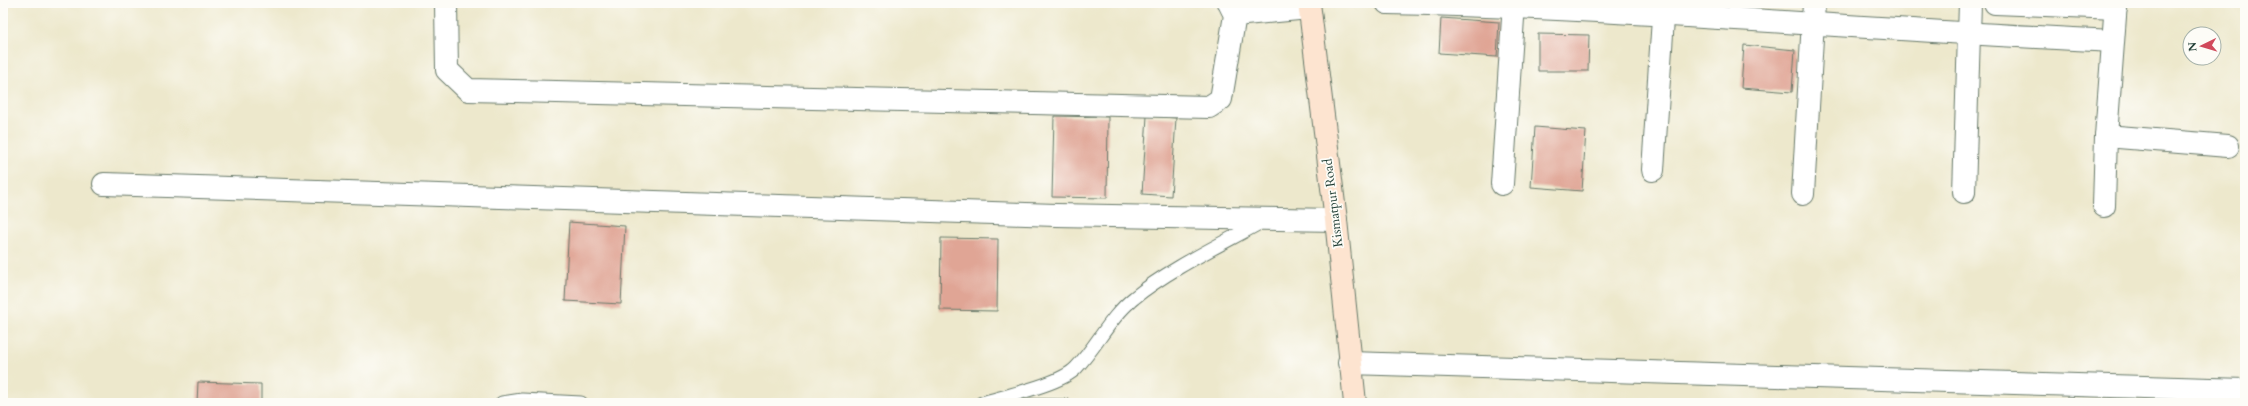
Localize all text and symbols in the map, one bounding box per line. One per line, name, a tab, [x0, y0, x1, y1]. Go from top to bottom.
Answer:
north arrow	[2182, 26, 2222, 66]
text: N	[2185, 41, 2200, 52]
street label: Kismatpur Road	[1319, 158, 1347, 248]

